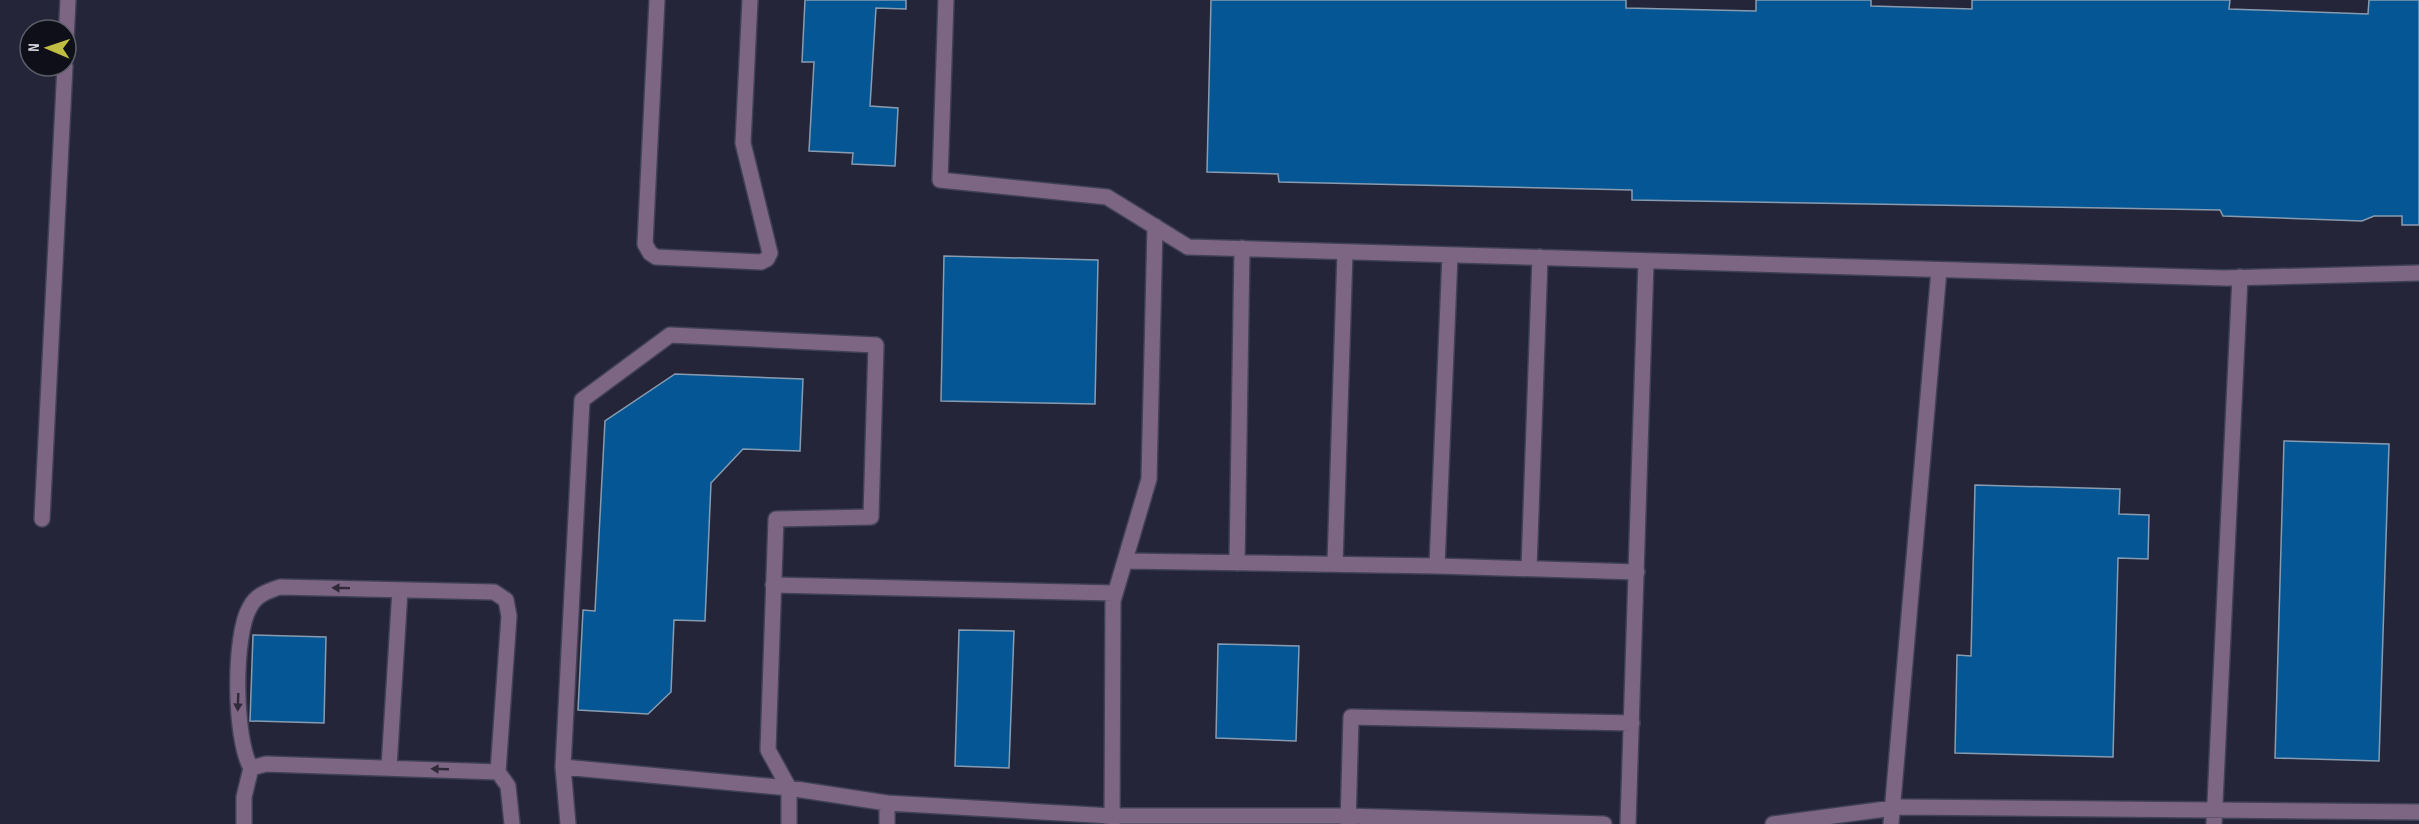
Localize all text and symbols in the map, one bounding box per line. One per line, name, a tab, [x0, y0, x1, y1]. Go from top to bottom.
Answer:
north arrow	[18, 18, 78, 78]
text: N	[25, 43, 44, 52]
one-way arrow	[332, 584, 351, 593]
one-way arrow	[234, 692, 243, 711]
one-way arrow	[430, 765, 449, 774]

